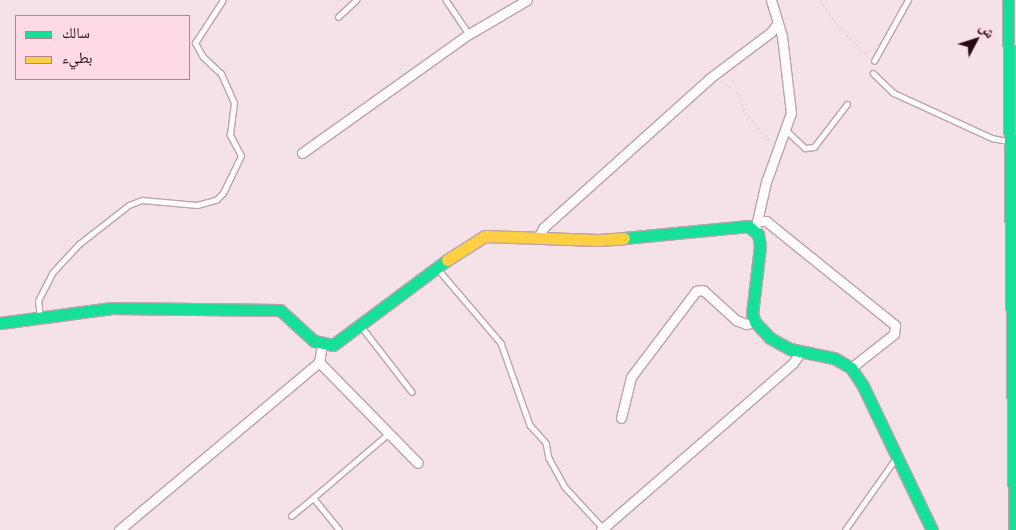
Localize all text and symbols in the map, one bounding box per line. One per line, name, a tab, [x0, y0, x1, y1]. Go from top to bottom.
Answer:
legend	[15, 15, 190, 80]
north arrow	[951, 15, 1001, 65]
text: ش	[975, 18, 1000, 42]
text: سالك	[62, 22, 90, 43]
text: بطيء	[62, 47, 92, 68]

